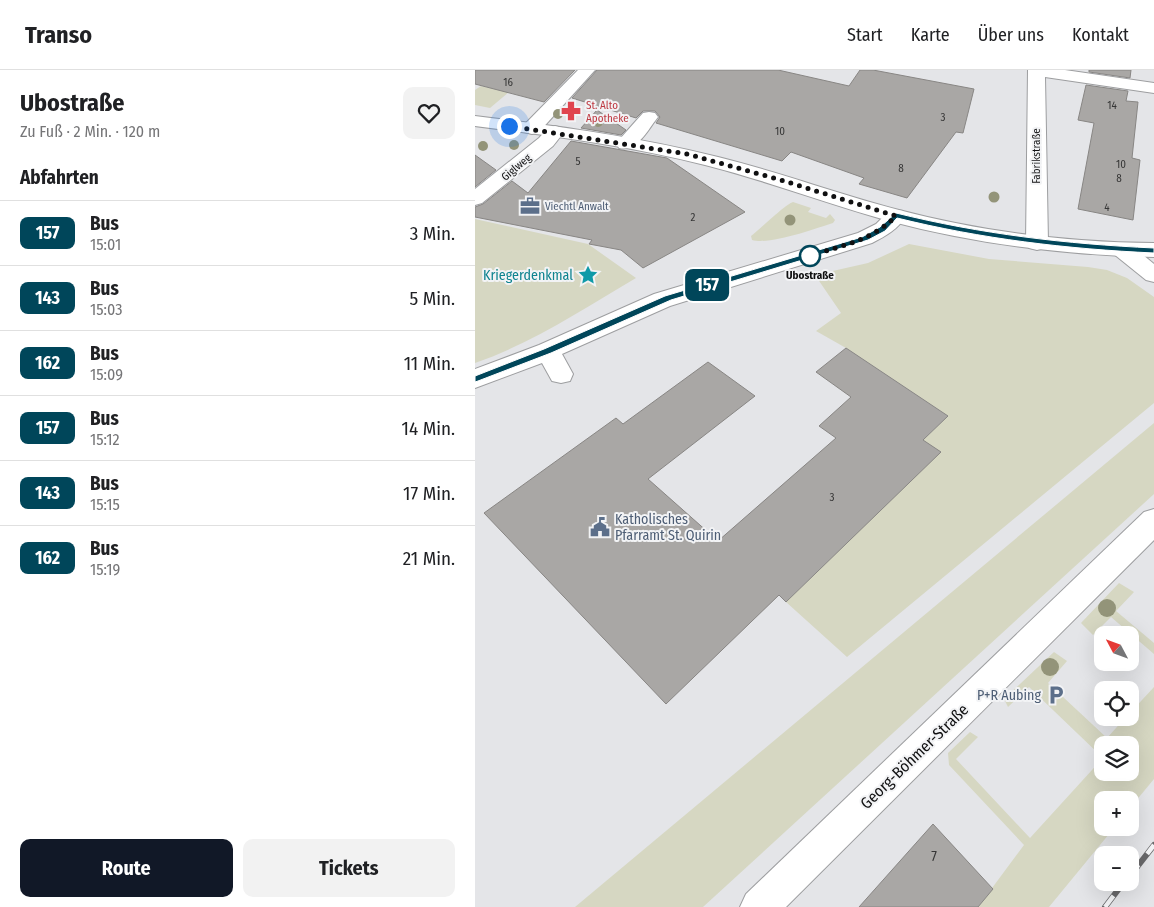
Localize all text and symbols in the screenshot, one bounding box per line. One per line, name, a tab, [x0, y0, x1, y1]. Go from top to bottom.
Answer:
text: Transo	[25, 21, 92, 49]
text: Start	[847, 24, 883, 46]
text: Karte	[911, 24, 950, 46]
text: Über uns	[978, 24, 1044, 46]
text: Kontakt	[1072, 24, 1129, 46]
house number: 16	[503, 76, 513, 89]
button: heart	[403, 87, 455, 139]
text: Ubostraße	[20, 89, 124, 117]
place label: St. Alto Apotheke	[586, 99, 629, 125]
house number: 14	[1107, 99, 1117, 112]
pharmacy icon: St. Alto Apotheke	[560, 100, 582, 122]
house number: 3	[941, 111, 946, 124]
your location	[497, 114, 522, 139]
text: Zu Fuß · 2 Min. · 120 m	[20, 122, 160, 141]
house number: 10	[775, 125, 785, 138]
street label: Fabrikstraße	[1030, 128, 1043, 184]
street label: Giglweg	[499, 151, 535, 184]
house number: 5	[575, 155, 581, 168]
house number: 10	[1116, 158, 1126, 171]
house number: 8	[898, 162, 904, 175]
text: Abfahrten	[20, 166, 99, 189]
house number: 8	[1116, 172, 1122, 185]
office icon: Viechtl Anwalt	[519, 195, 541, 217]
place label: Viechtl Anwalt	[545, 200, 609, 213]
house number: 4	[1104, 201, 1110, 214]
house number: 2	[691, 211, 696, 224]
text: Bus	[90, 212, 119, 235]
text: 157	[36, 222, 59, 244]
text: 3 Min.	[410, 222, 455, 245]
text: 15:01	[90, 235, 121, 254]
marker: Ubostraße	[799, 245, 821, 267]
place icon: Kriegerdenkmal	[577, 264, 599, 286]
place label: Kriegerdenkmal	[483, 267, 573, 284]
line badge: 157	[678, 269, 736, 301]
place label: Ubostraße	[786, 269, 834, 282]
text: 157	[695, 274, 719, 296]
text: Bus	[90, 277, 119, 300]
text: 143	[35, 287, 60, 309]
text: 5 Min.	[409, 287, 455, 310]
text: 15:03	[90, 300, 122, 319]
text: Bus	[90, 342, 119, 365]
text: 162	[35, 352, 60, 374]
text: 11 Min.	[404, 352, 455, 375]
text: 15:09	[90, 365, 123, 384]
text: Bus	[90, 407, 119, 430]
text: 157	[36, 417, 59, 439]
text: 14 Min.	[402, 417, 455, 440]
text: 15:12	[90, 430, 120, 449]
text: Bus	[90, 472, 119, 495]
text: 143	[35, 482, 60, 504]
text: 17 Min.	[403, 482, 455, 505]
house number: 3	[830, 491, 835, 504]
text: 15:15	[90, 495, 120, 514]
place label: Katholisches Pfarramt St. Quirin	[615, 511, 721, 544]
public building icon: Katholisches Pfarramt St. Quirin	[589, 516, 611, 538]
text: Bus	[90, 537, 119, 560]
text: 162	[35, 547, 60, 569]
text: 21 Min.	[403, 547, 455, 570]
text: 15:19	[90, 560, 120, 579]
north arrow	[1094, 626, 1139, 671]
map controls	[1094, 626, 1139, 891]
button: locate	[1094, 681, 1139, 726]
parking icon: P+R Aubing	[1045, 684, 1067, 706]
place label: P+R Aubing	[977, 687, 1041, 704]
street label: Georg-Böhmer-Straße	[856, 700, 972, 813]
button: layers	[1094, 736, 1139, 781]
button: +	[1094, 791, 1139, 836]
button: Route	[20, 839, 233, 897]
button: Tickets	[243, 839, 455, 897]
button: −	[1094, 846, 1139, 891]
house number: 7	[931, 848, 937, 865]

